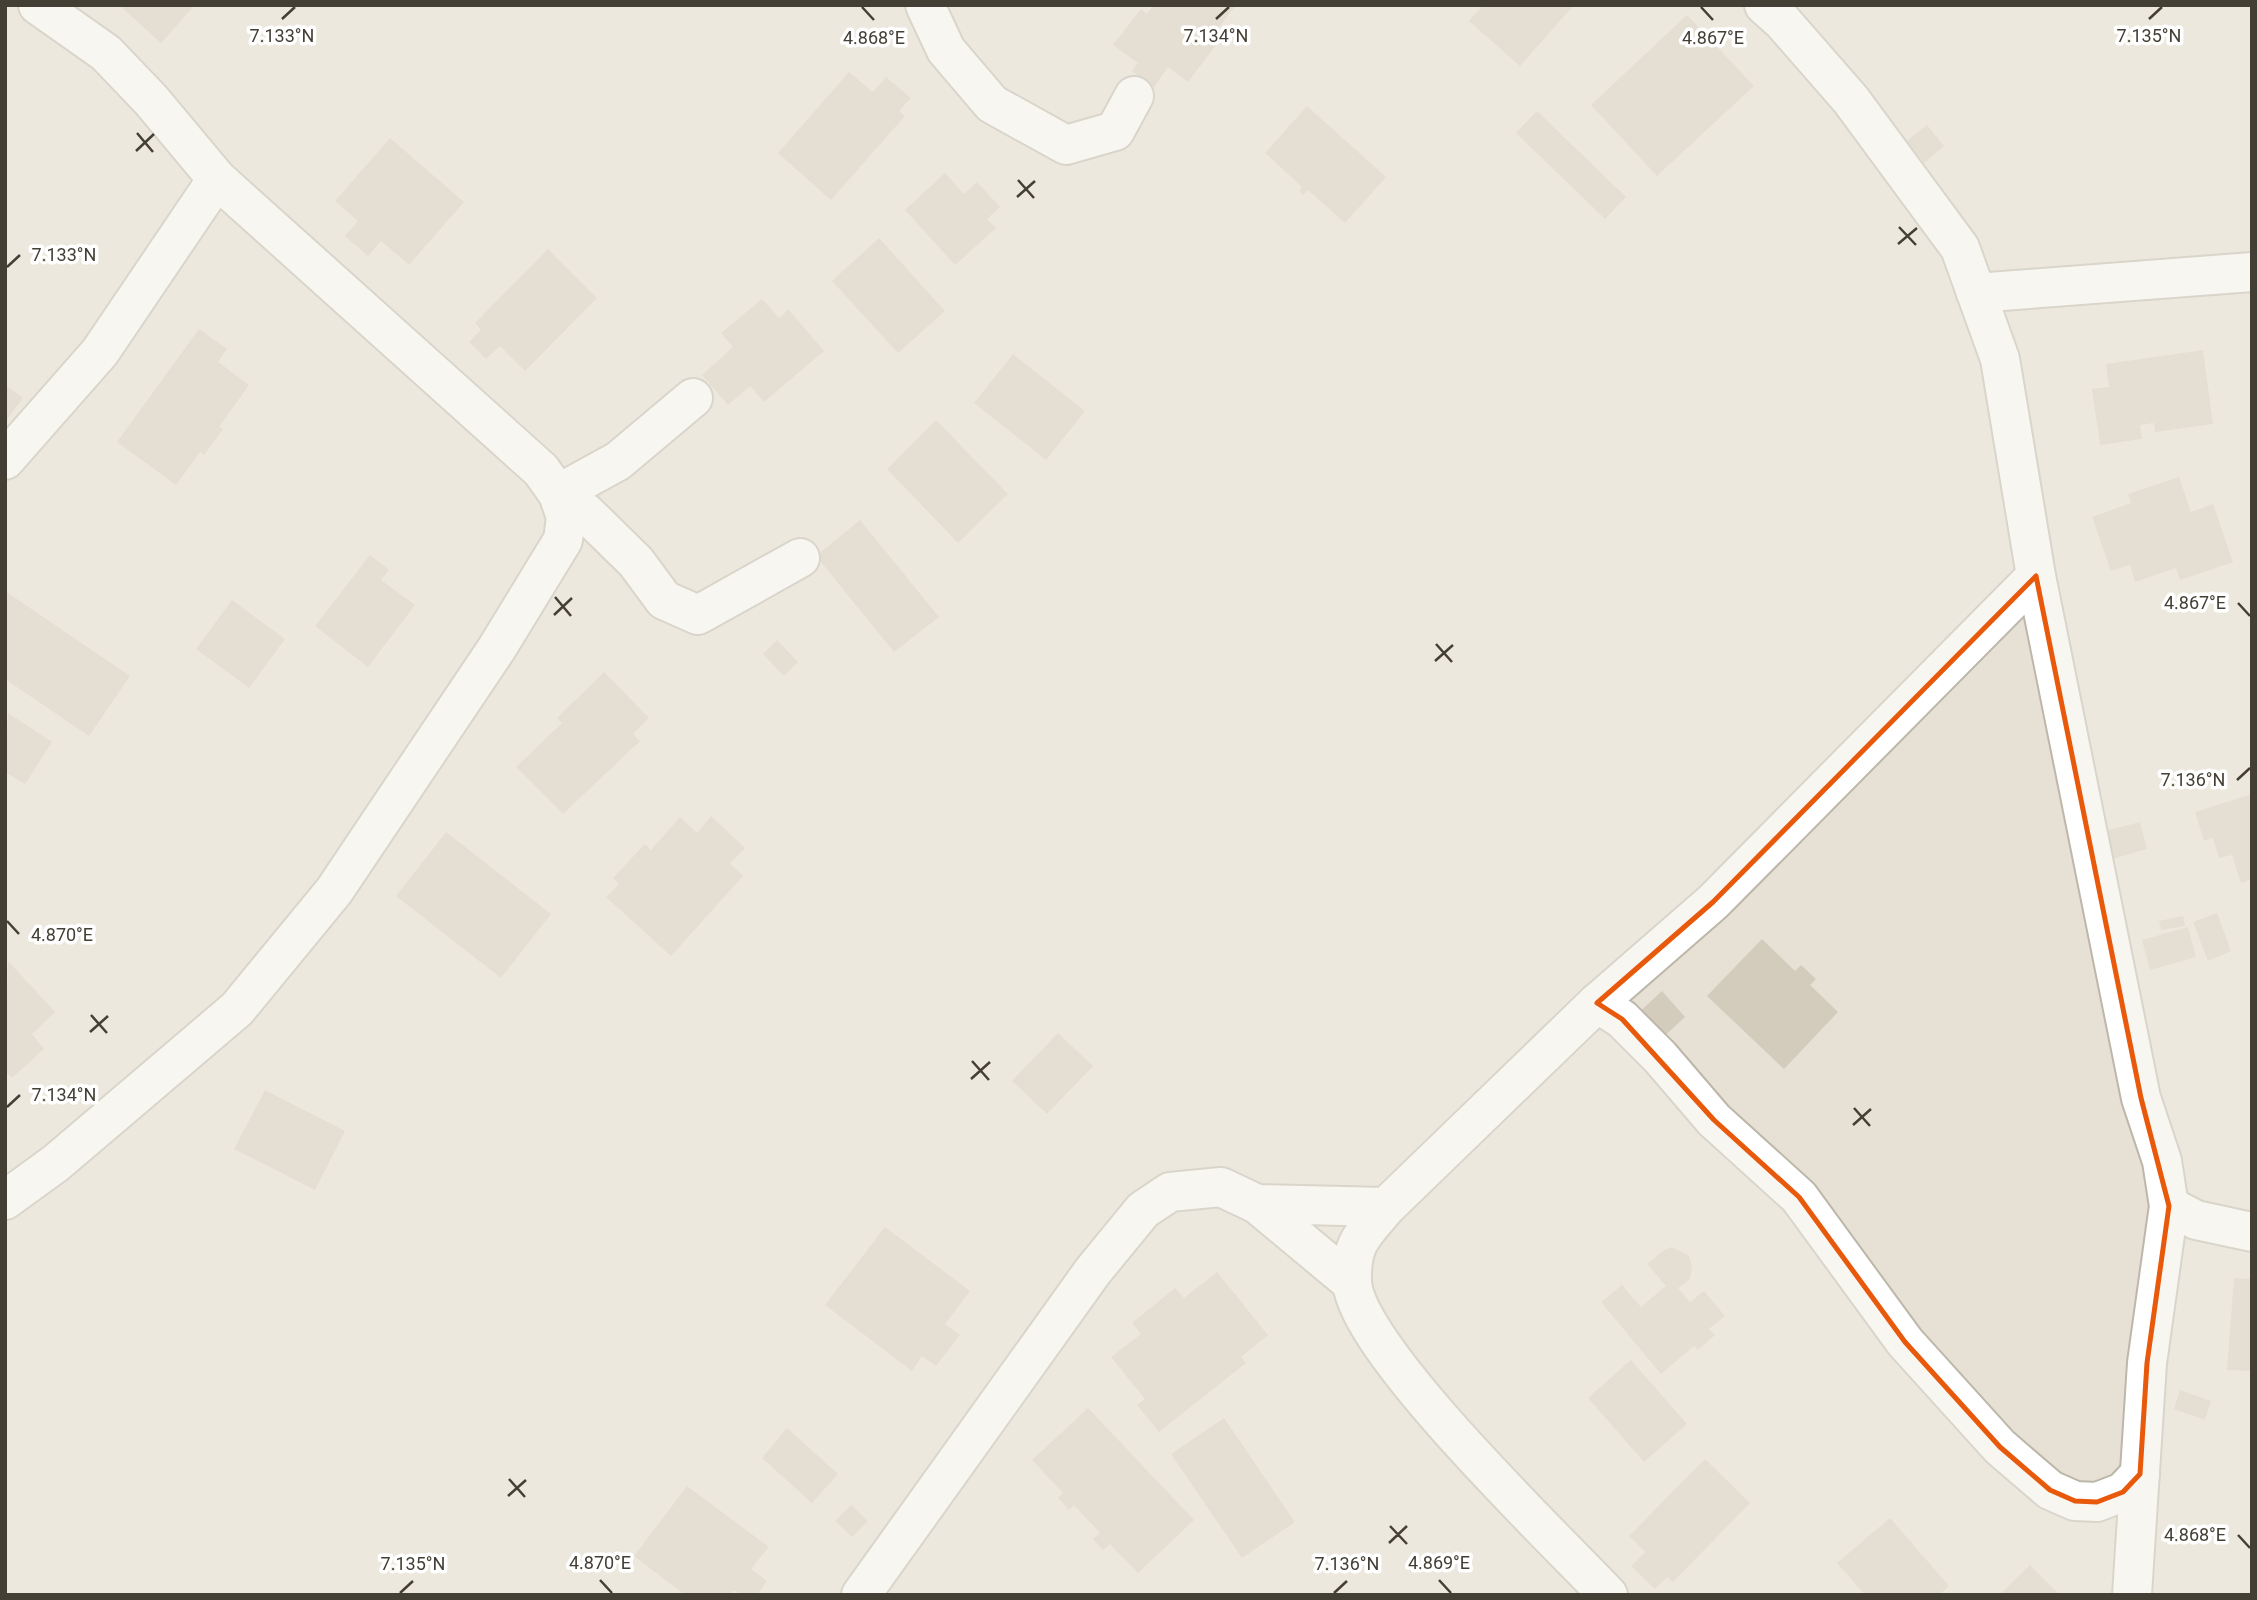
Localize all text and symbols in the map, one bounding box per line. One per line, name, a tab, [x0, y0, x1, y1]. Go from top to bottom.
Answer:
text: 7.133°N	[250, 25, 314, 46]
text: 7.134°N	[1184, 25, 1248, 46]
text: 7.135°N	[2117, 25, 2181, 46]
text: 4.868°E	[843, 27, 905, 48]
text: 4.867°E	[1682, 27, 1744, 48]
text: 7.133°N	[32, 244, 96, 265]
text: 4.867°E	[2164, 592, 2226, 613]
text: 7.136°N	[2161, 769, 2225, 790]
text: 4.870°E	[31, 924, 93, 945]
text: 7.134°N	[32, 1084, 96, 1105]
text: 4.868°E	[2164, 1524, 2226, 1545]
text: 4.870°E	[569, 1552, 631, 1573]
text: 4.869°E	[1408, 1552, 1470, 1573]
text: 7.135°N	[381, 1553, 445, 1574]
text: 7.136°N	[1315, 1553, 1379, 1574]

